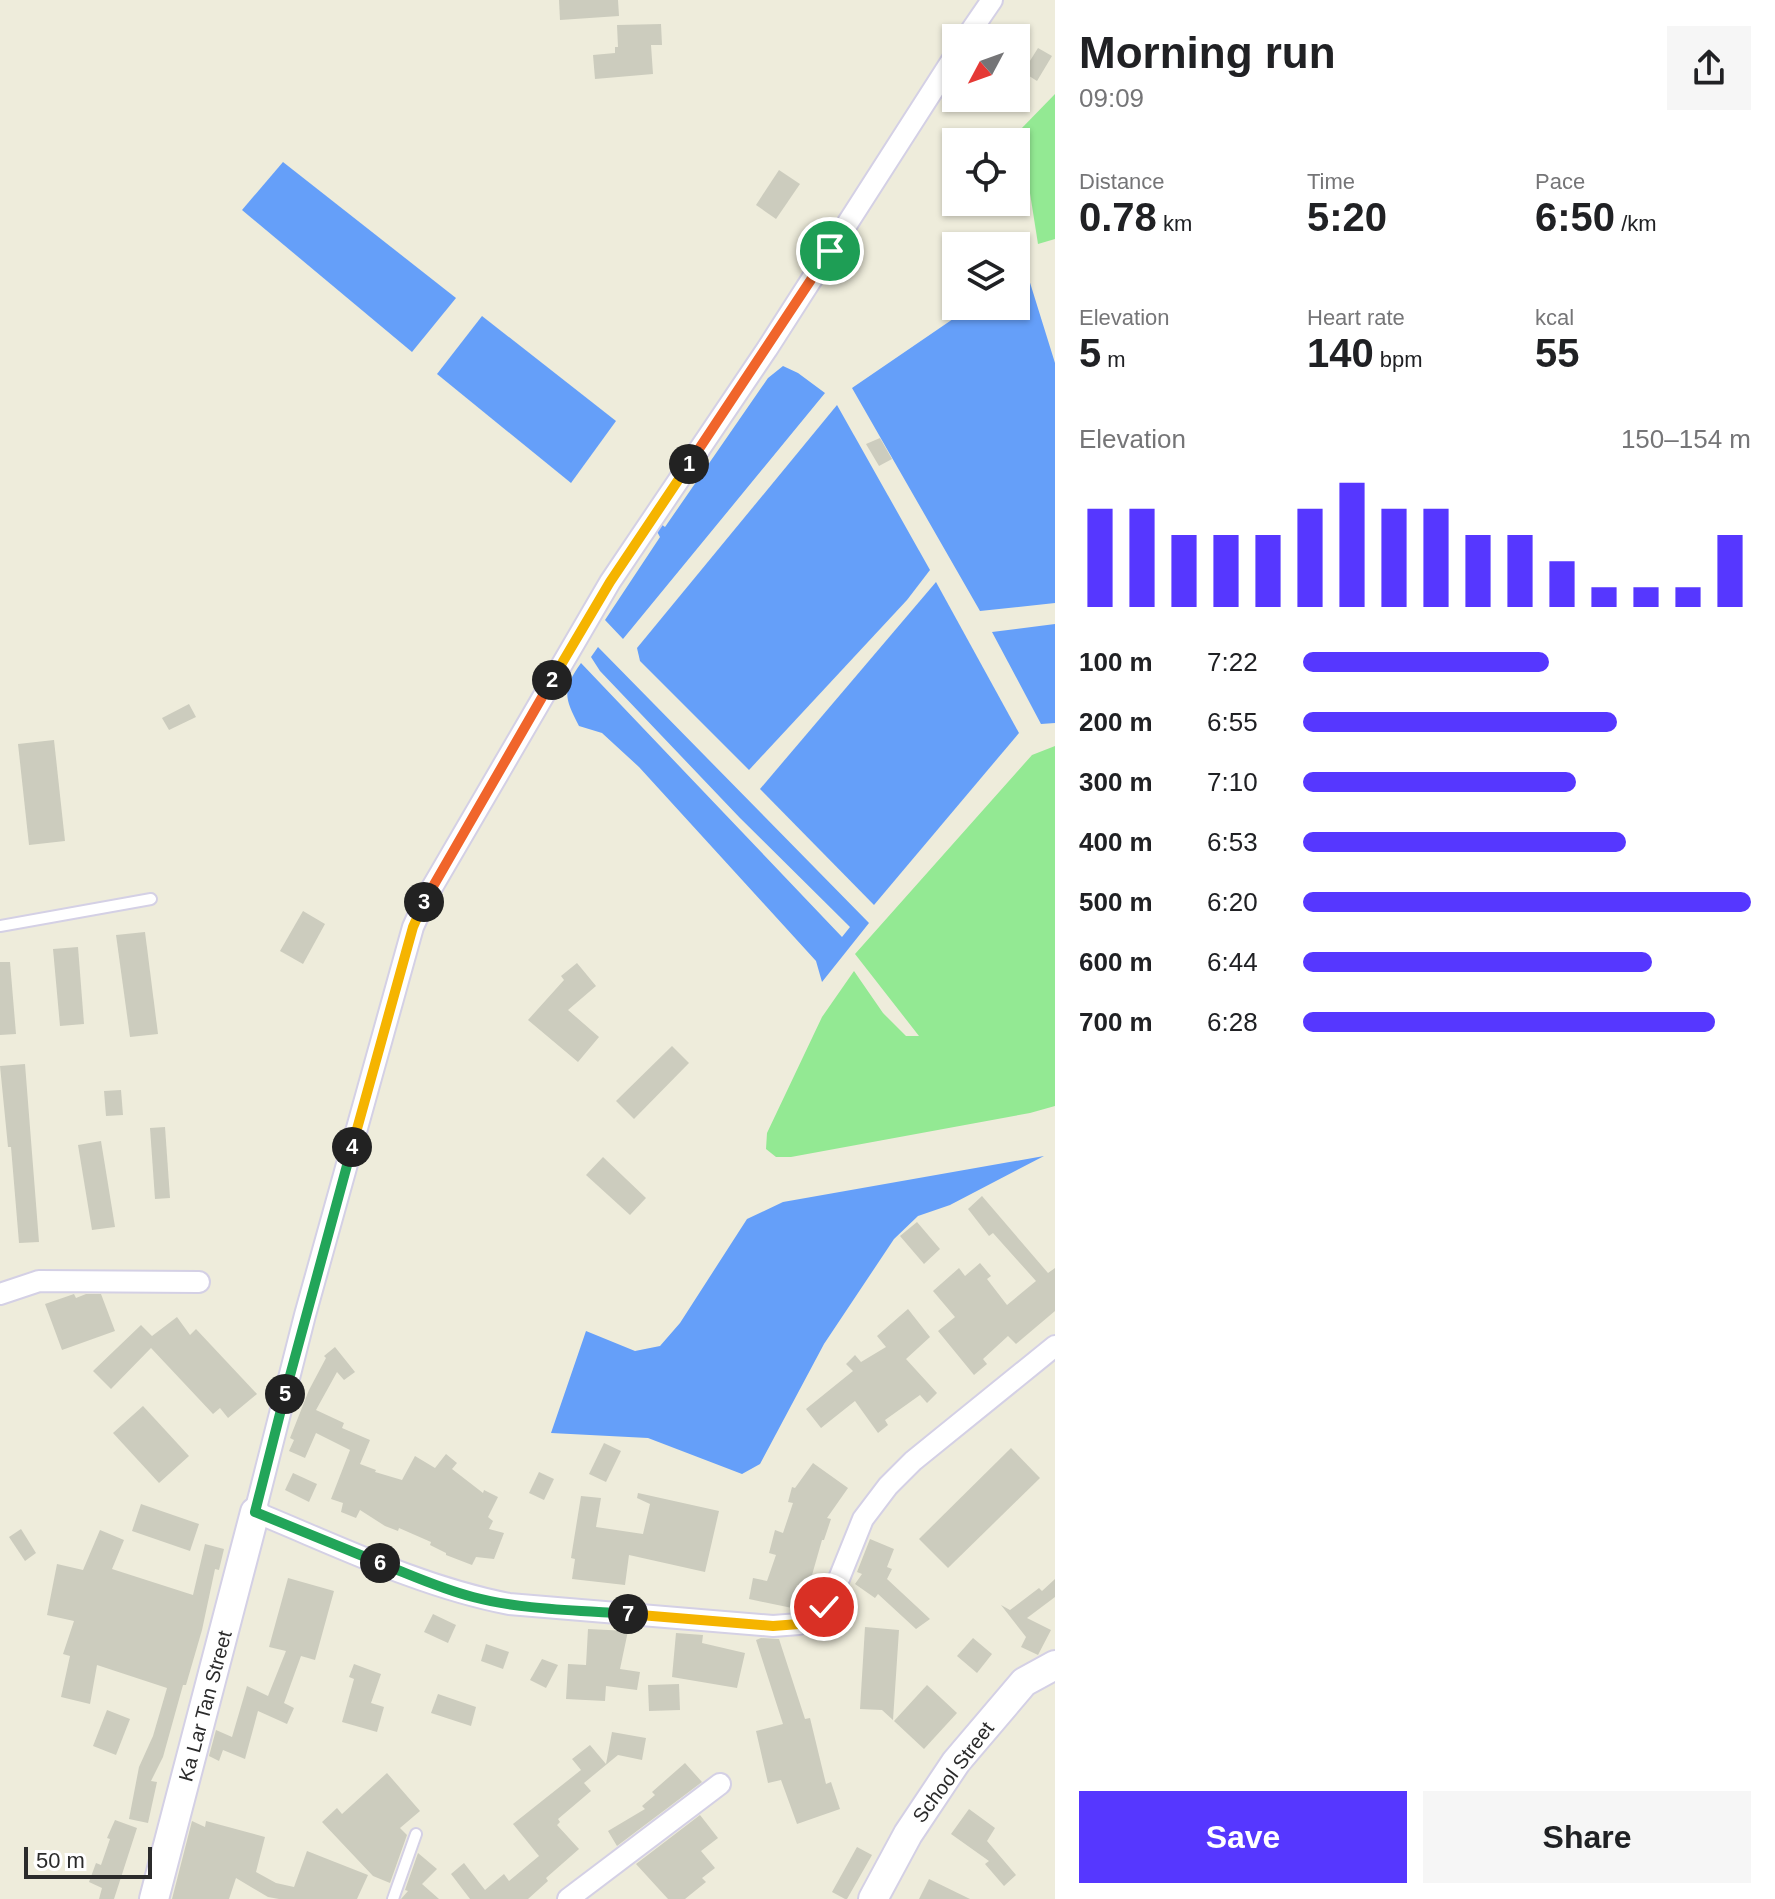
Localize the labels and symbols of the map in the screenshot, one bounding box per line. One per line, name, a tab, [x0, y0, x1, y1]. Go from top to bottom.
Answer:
north arrow	[942, 24, 1030, 112]
pin	[796, 217, 864, 285]
pin: 1	[669, 444, 709, 484]
pin: 2	[532, 660, 572, 700]
pin: 3	[404, 882, 444, 922]
pin: 4	[332, 1127, 372, 1167]
pin: 5	[265, 1374, 305, 1414]
pin: 6	[360, 1543, 400, 1583]
pin	[790, 1573, 858, 1641]
pin: 7	[608, 1594, 648, 1634]
street label: Ka Lar Tan Street	[174, 1628, 236, 1784]
street label: School Street	[908, 1717, 998, 1827]
scale bar	[24, 1843, 152, 1879]

